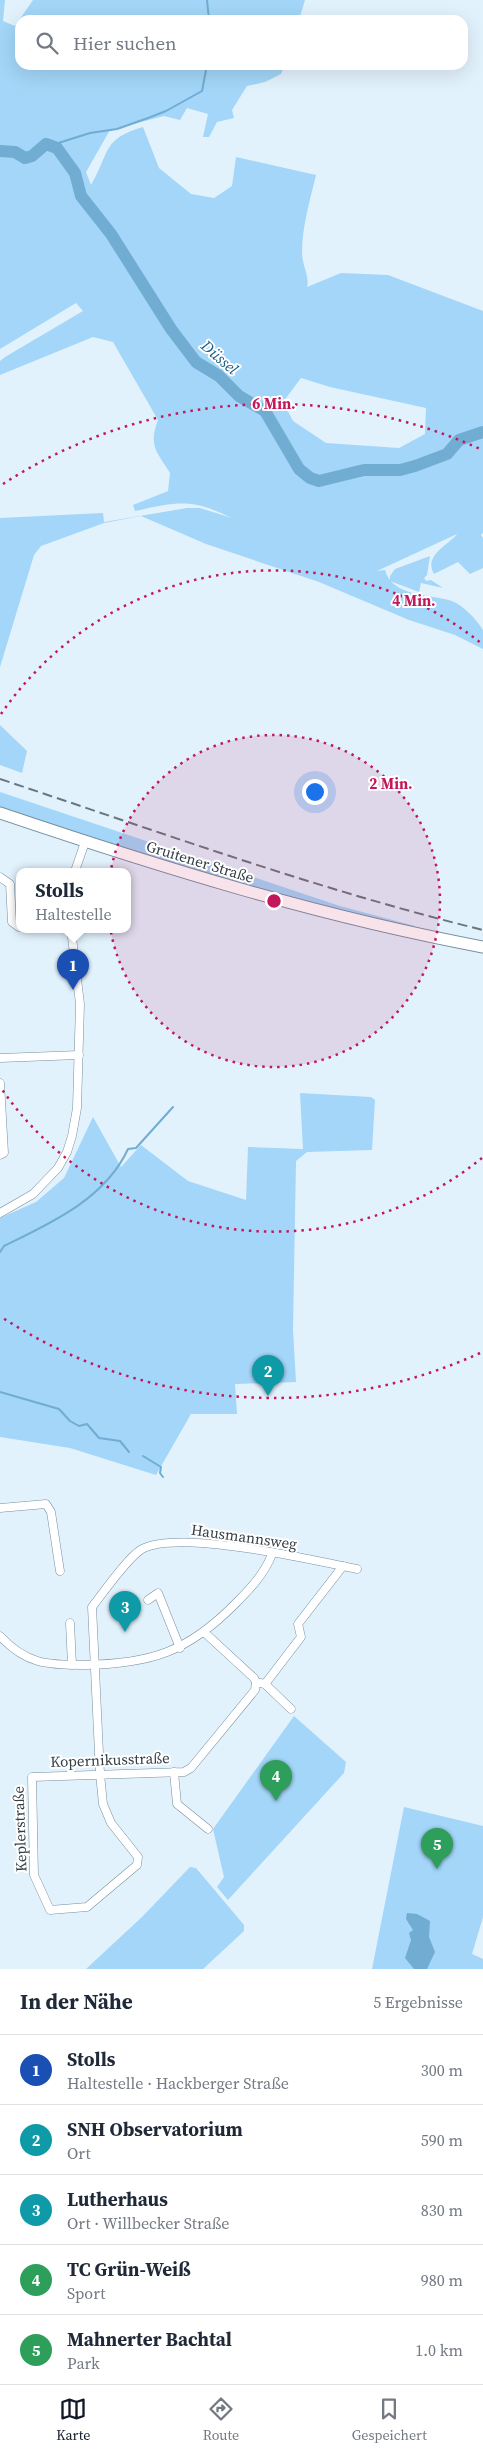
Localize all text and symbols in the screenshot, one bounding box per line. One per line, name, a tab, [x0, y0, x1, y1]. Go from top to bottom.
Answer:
search box	[15, 15, 468, 70]
icon: search	[33, 29, 61, 57]
text: Hier suchen	[73, 30, 177, 56]
water label: Düssel	[196, 334, 244, 380]
text: 6 Min.	[252, 393, 296, 414]
text: 4 Min.	[392, 590, 436, 611]
text: 2 Min.	[369, 773, 413, 794]
your location	[302, 779, 328, 805]
street label: Gruitener Straße	[144, 835, 257, 888]
popup	[16, 868, 131, 933]
text: Stolls	[35, 877, 84, 903]
centre of rings	[265, 892, 283, 910]
text: Haltestelle	[35, 903, 112, 925]
pin: 1	[57, 949, 89, 990]
pin: 2	[252, 1355, 284, 1396]
street label: Hausmannsweg	[190, 1519, 299, 1554]
pin: 3	[109, 1591, 141, 1632]
street label: Kopernikusstraße	[50, 1747, 170, 1772]
pin: 4	[260, 1760, 292, 1801]
street label: Keplerstraße	[7, 1785, 31, 1872]
pin: 5	[421, 1828, 453, 1869]
text: In der Nähe	[20, 1987, 133, 2016]
text: 5 Ergebnisse	[373, 1991, 463, 2013]
text: Stolls	[67, 2046, 115, 2072]
text: 1	[32, 2059, 40, 2081]
text: 300 m	[421, 2059, 463, 2081]
text: Haltestelle · Hackberger Straße	[67, 2072, 289, 2094]
text: SNH Observatorium	[67, 2116, 243, 2142]
text: 2	[32, 2129, 40, 2151]
text: 590 m	[421, 2129, 463, 2151]
text: Ort	[67, 2142, 91, 2164]
text: Lutherhaus	[67, 2186, 168, 2212]
text: 3	[32, 2199, 40, 2221]
text: 830 m	[421, 2199, 463, 2221]
text: Ort · Willbecker Straße	[67, 2212, 229, 2234]
text: TC Grün-Weiß	[67, 2256, 191, 2282]
text: 4	[32, 2269, 40, 2291]
text: 980 m	[421, 2269, 463, 2291]
text: Sport	[67, 2282, 105, 2304]
text: Mahnerter Bachtal	[67, 2326, 232, 2352]
text: 5	[32, 2339, 40, 2361]
text: 1.0 km	[415, 2339, 463, 2361]
text: Park	[67, 2352, 100, 2374]
tab: Karte	[56, 2395, 90, 2445]
tab: Route	[203, 2395, 239, 2445]
tab: Gespeichert	[352, 2395, 427, 2445]

